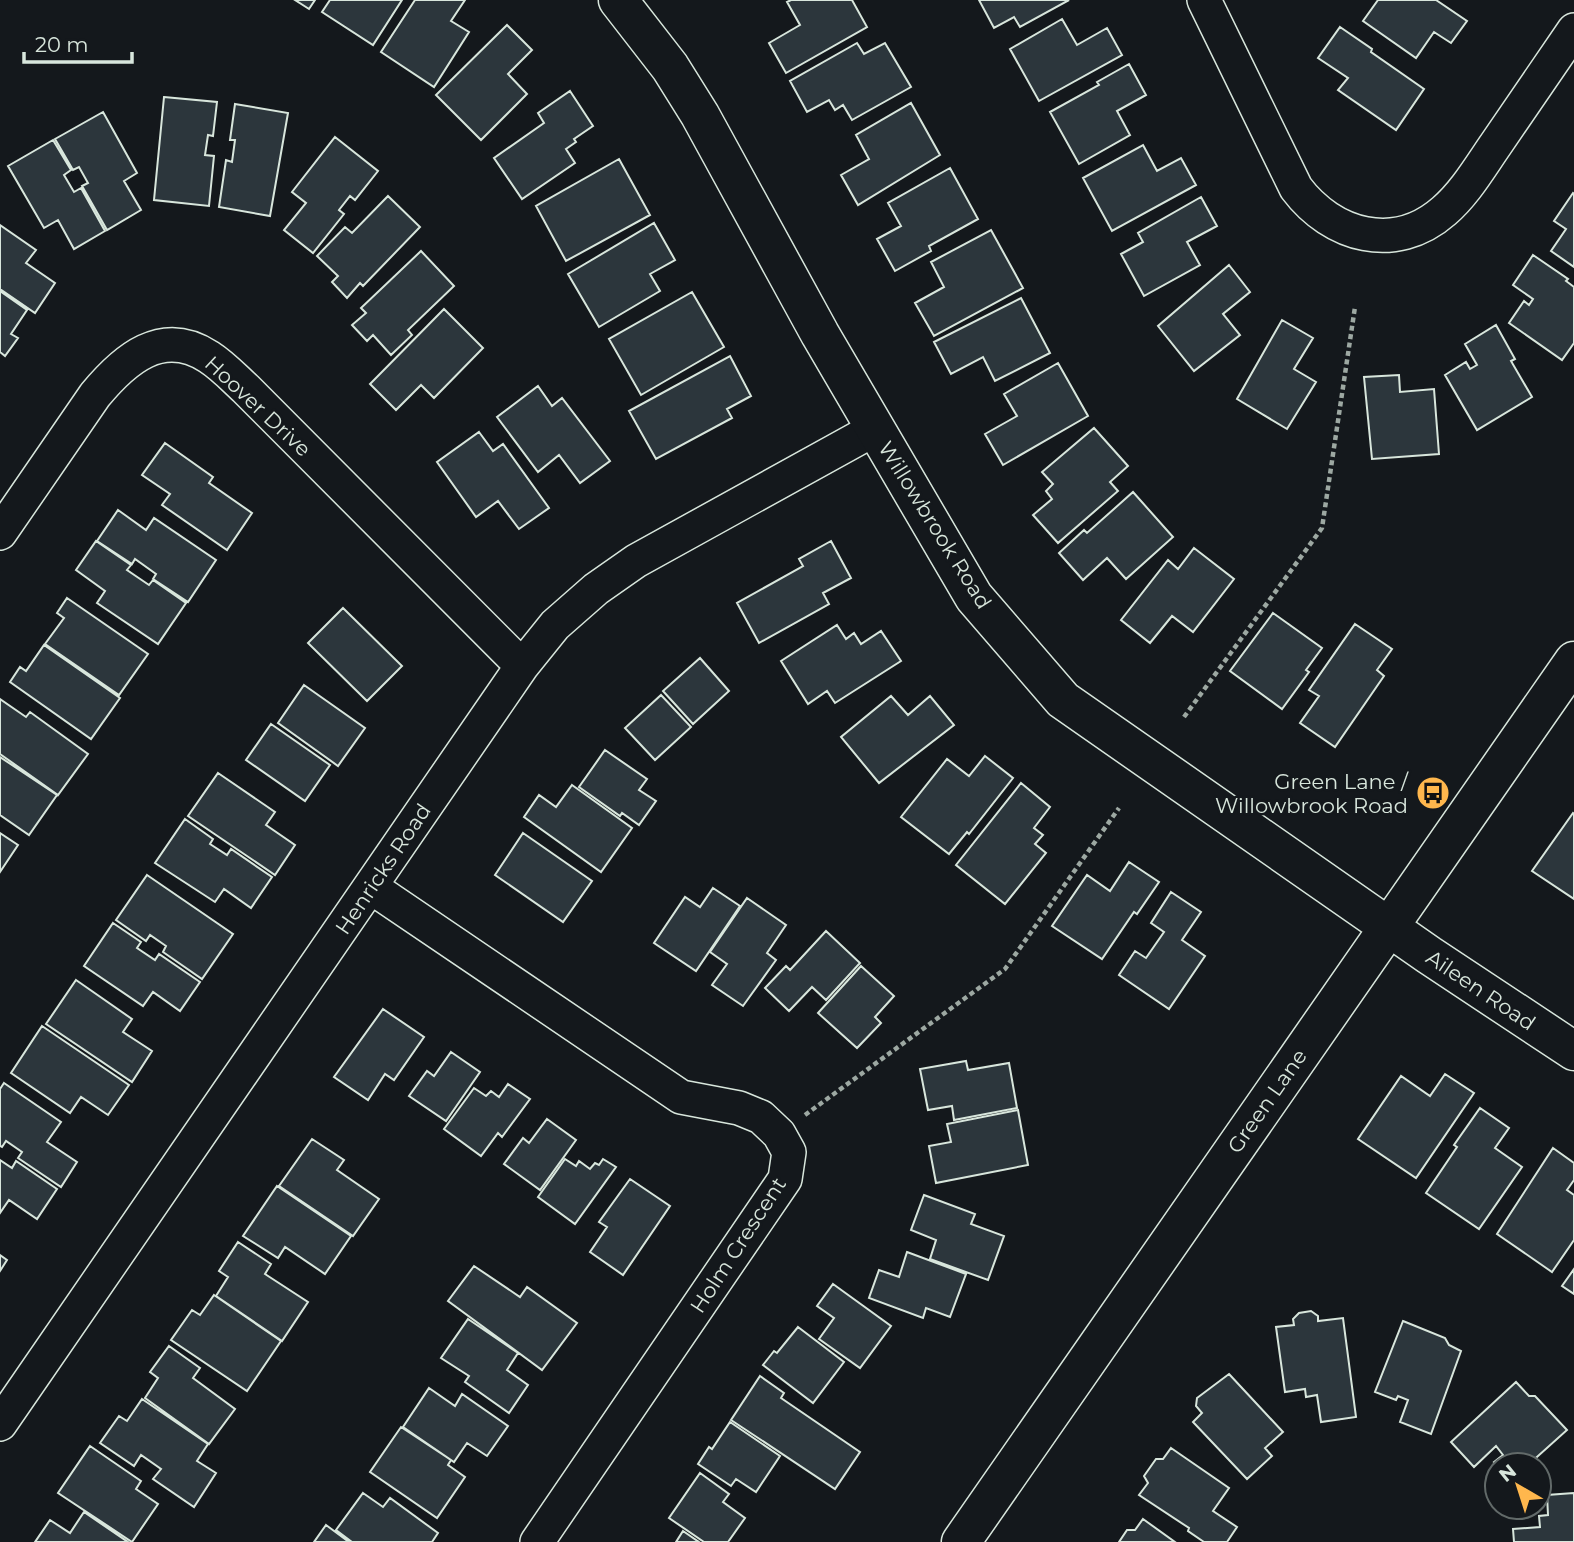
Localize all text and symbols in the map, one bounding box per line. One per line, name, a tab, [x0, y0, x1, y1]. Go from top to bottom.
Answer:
scale bar	[24, 21, 133, 65]
text: 20 m	[35, 32, 89, 57]
street label: Hoover Drive	[200, 351, 316, 461]
street label: Willowbrook Road	[873, 437, 997, 613]
place label: Green Lane / Willowbrook Road	[1215, 769, 1409, 818]
bus stop icon: Green Lane / Willowbrook Road	[1414, 774, 1452, 812]
street label: Henricks Road	[330, 799, 436, 939]
street label: Aileen Road	[1422, 944, 1540, 1036]
street label: Green Lane	[1222, 1044, 1312, 1158]
street label: Holm Crescent	[685, 1172, 791, 1318]
north arrow	[1483, 1451, 1553, 1521]
text: N	[1494, 1459, 1521, 1487]

